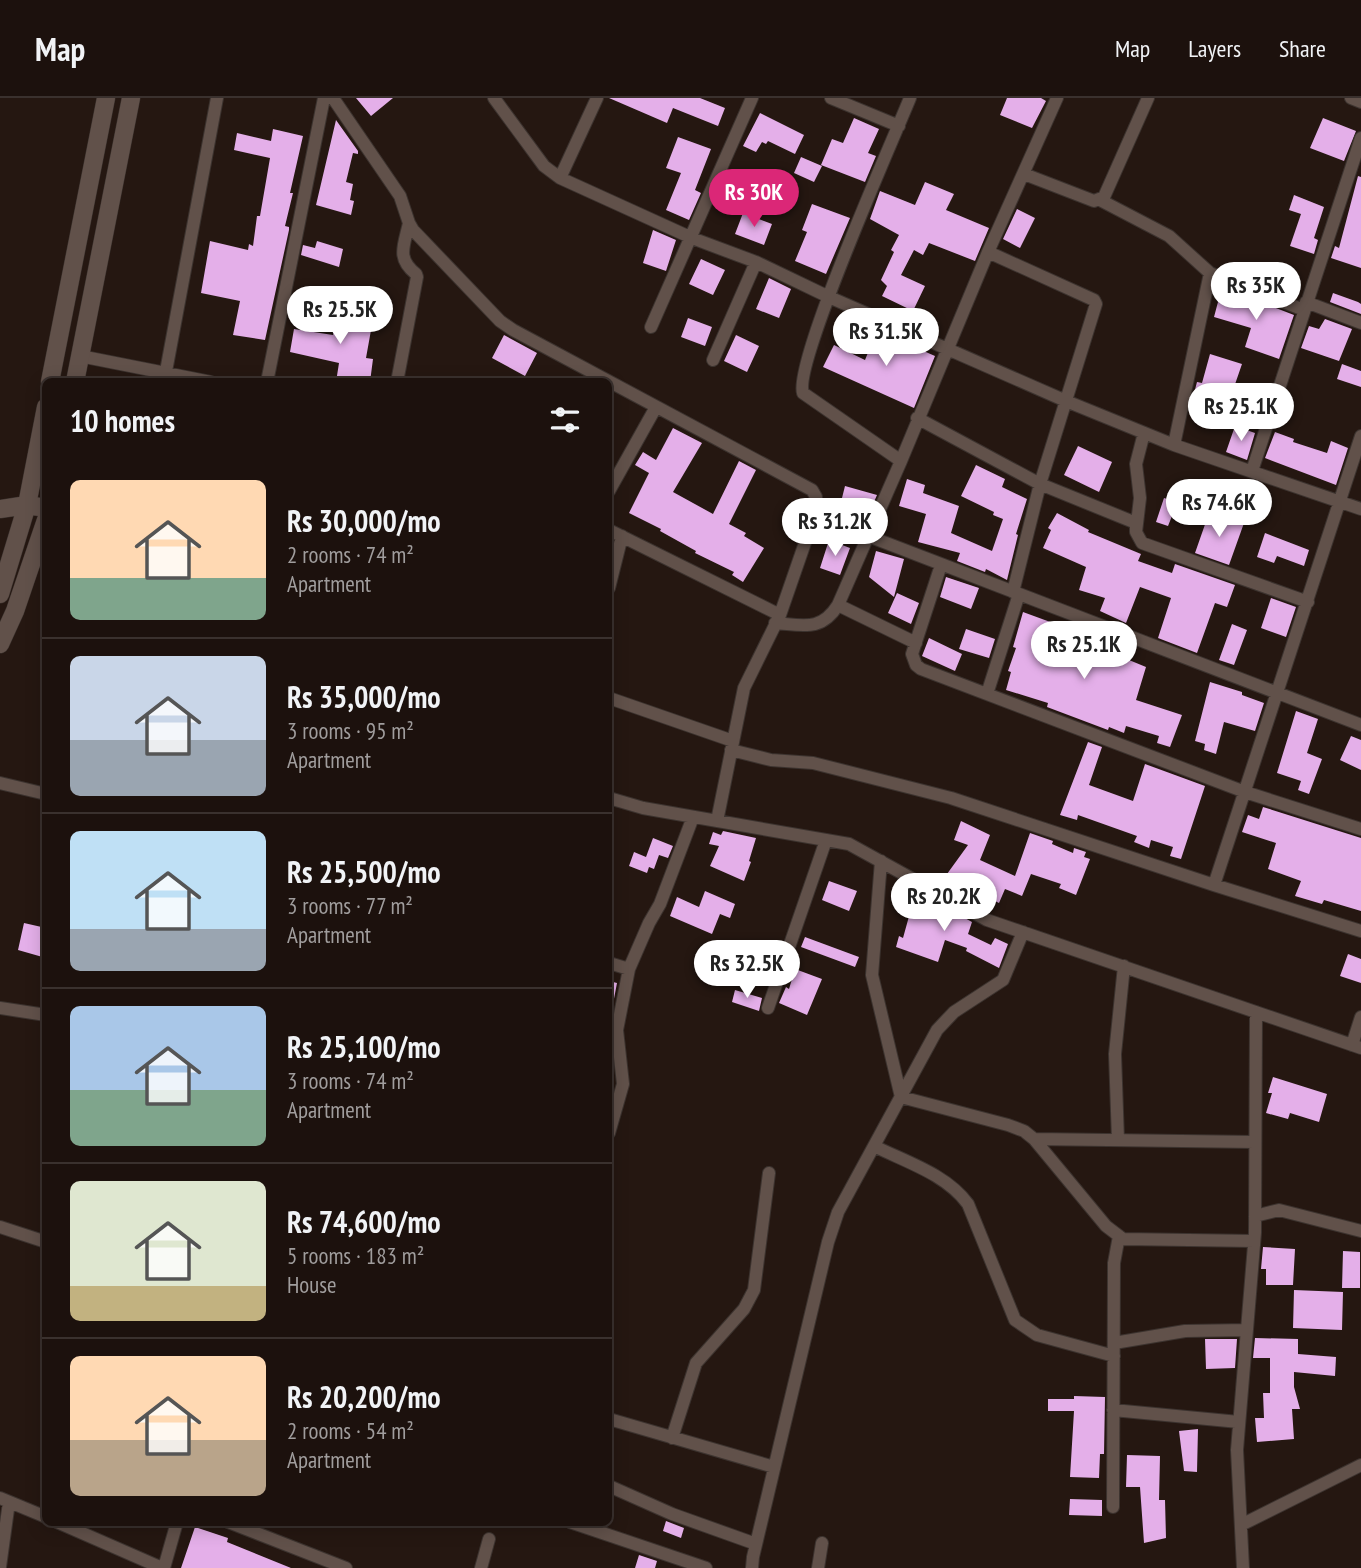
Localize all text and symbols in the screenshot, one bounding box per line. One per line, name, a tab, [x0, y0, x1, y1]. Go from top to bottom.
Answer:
text: Map	[35, 27, 85, 70]
text: Map	[1115, 33, 1150, 64]
text: Layers	[1188, 33, 1241, 64]
text: Share	[1279, 33, 1326, 64]
pin: Rs 30K	[697, 170, 811, 229]
text: Rs 30K	[725, 177, 783, 206]
pin: Rs 35K	[1199, 262, 1313, 322]
text: Rs 35K	[1227, 270, 1285, 299]
pin: Rs 25.5K	[268, 286, 412, 346]
text: Rs 25.5K	[303, 294, 377, 323]
pin: Rs 31.5K	[814, 308, 958, 368]
text: Rs 31.5K	[849, 316, 923, 345]
pin: Rs 25.1K	[1169, 384, 1313, 443]
text: Rs 25.1K	[1204, 391, 1278, 420]
text: 10 homes	[70, 401, 175, 440]
icon: filters	[546, 401, 584, 439]
pin: Rs 74.6K	[1147, 480, 1291, 539]
text: Rs 74.6K	[1182, 487, 1256, 516]
pin: Rs 31.2K	[763, 498, 907, 558]
text: Rs 30,000/mo	[287, 501, 441, 540]
text: Rs 31.2K	[798, 506, 872, 535]
icon: home	[126, 508, 210, 592]
text: 2 rooms · 74 m²	[287, 540, 414, 569]
text: Apartment	[287, 569, 371, 598]
pin: Rs 25.1K	[1012, 622, 1156, 681]
text: Rs 25.1K	[1047, 629, 1121, 658]
text: Rs 35,000/mo	[287, 677, 441, 716]
icon: home	[126, 684, 210, 768]
text: 3 rooms · 95 m²	[287, 716, 414, 745]
text: Apartment	[287, 745, 371, 774]
text: Rs 25,500/mo	[287, 852, 441, 891]
icon: home	[126, 859, 210, 943]
pin: Rs 20.2K	[872, 874, 1016, 933]
text: Rs 20.2K	[907, 881, 981, 910]
text: 3 rooms · 77 m²	[287, 891, 413, 920]
text: Apartment	[287, 920, 371, 949]
pin: Rs 32.5K	[675, 940, 819, 1000]
text: Rs 32.5K	[710, 948, 784, 977]
text: Rs 25,100/mo	[287, 1027, 441, 1066]
icon: home	[126, 1034, 210, 1118]
text: 3 rooms · 74 m²	[287, 1066, 414, 1095]
text: Apartment	[287, 1095, 371, 1124]
text: Rs 74,600/mo	[287, 1202, 441, 1241]
icon: home	[126, 1209, 210, 1293]
text: 5 rooms · 183 m²	[287, 1241, 424, 1270]
text: House	[287, 1270, 337, 1299]
text: Rs 20,200/mo	[287, 1377, 441, 1416]
icon: home	[126, 1384, 210, 1468]
text: 2 rooms · 54 m²	[287, 1416, 414, 1445]
text: Apartment	[287, 1445, 371, 1474]

